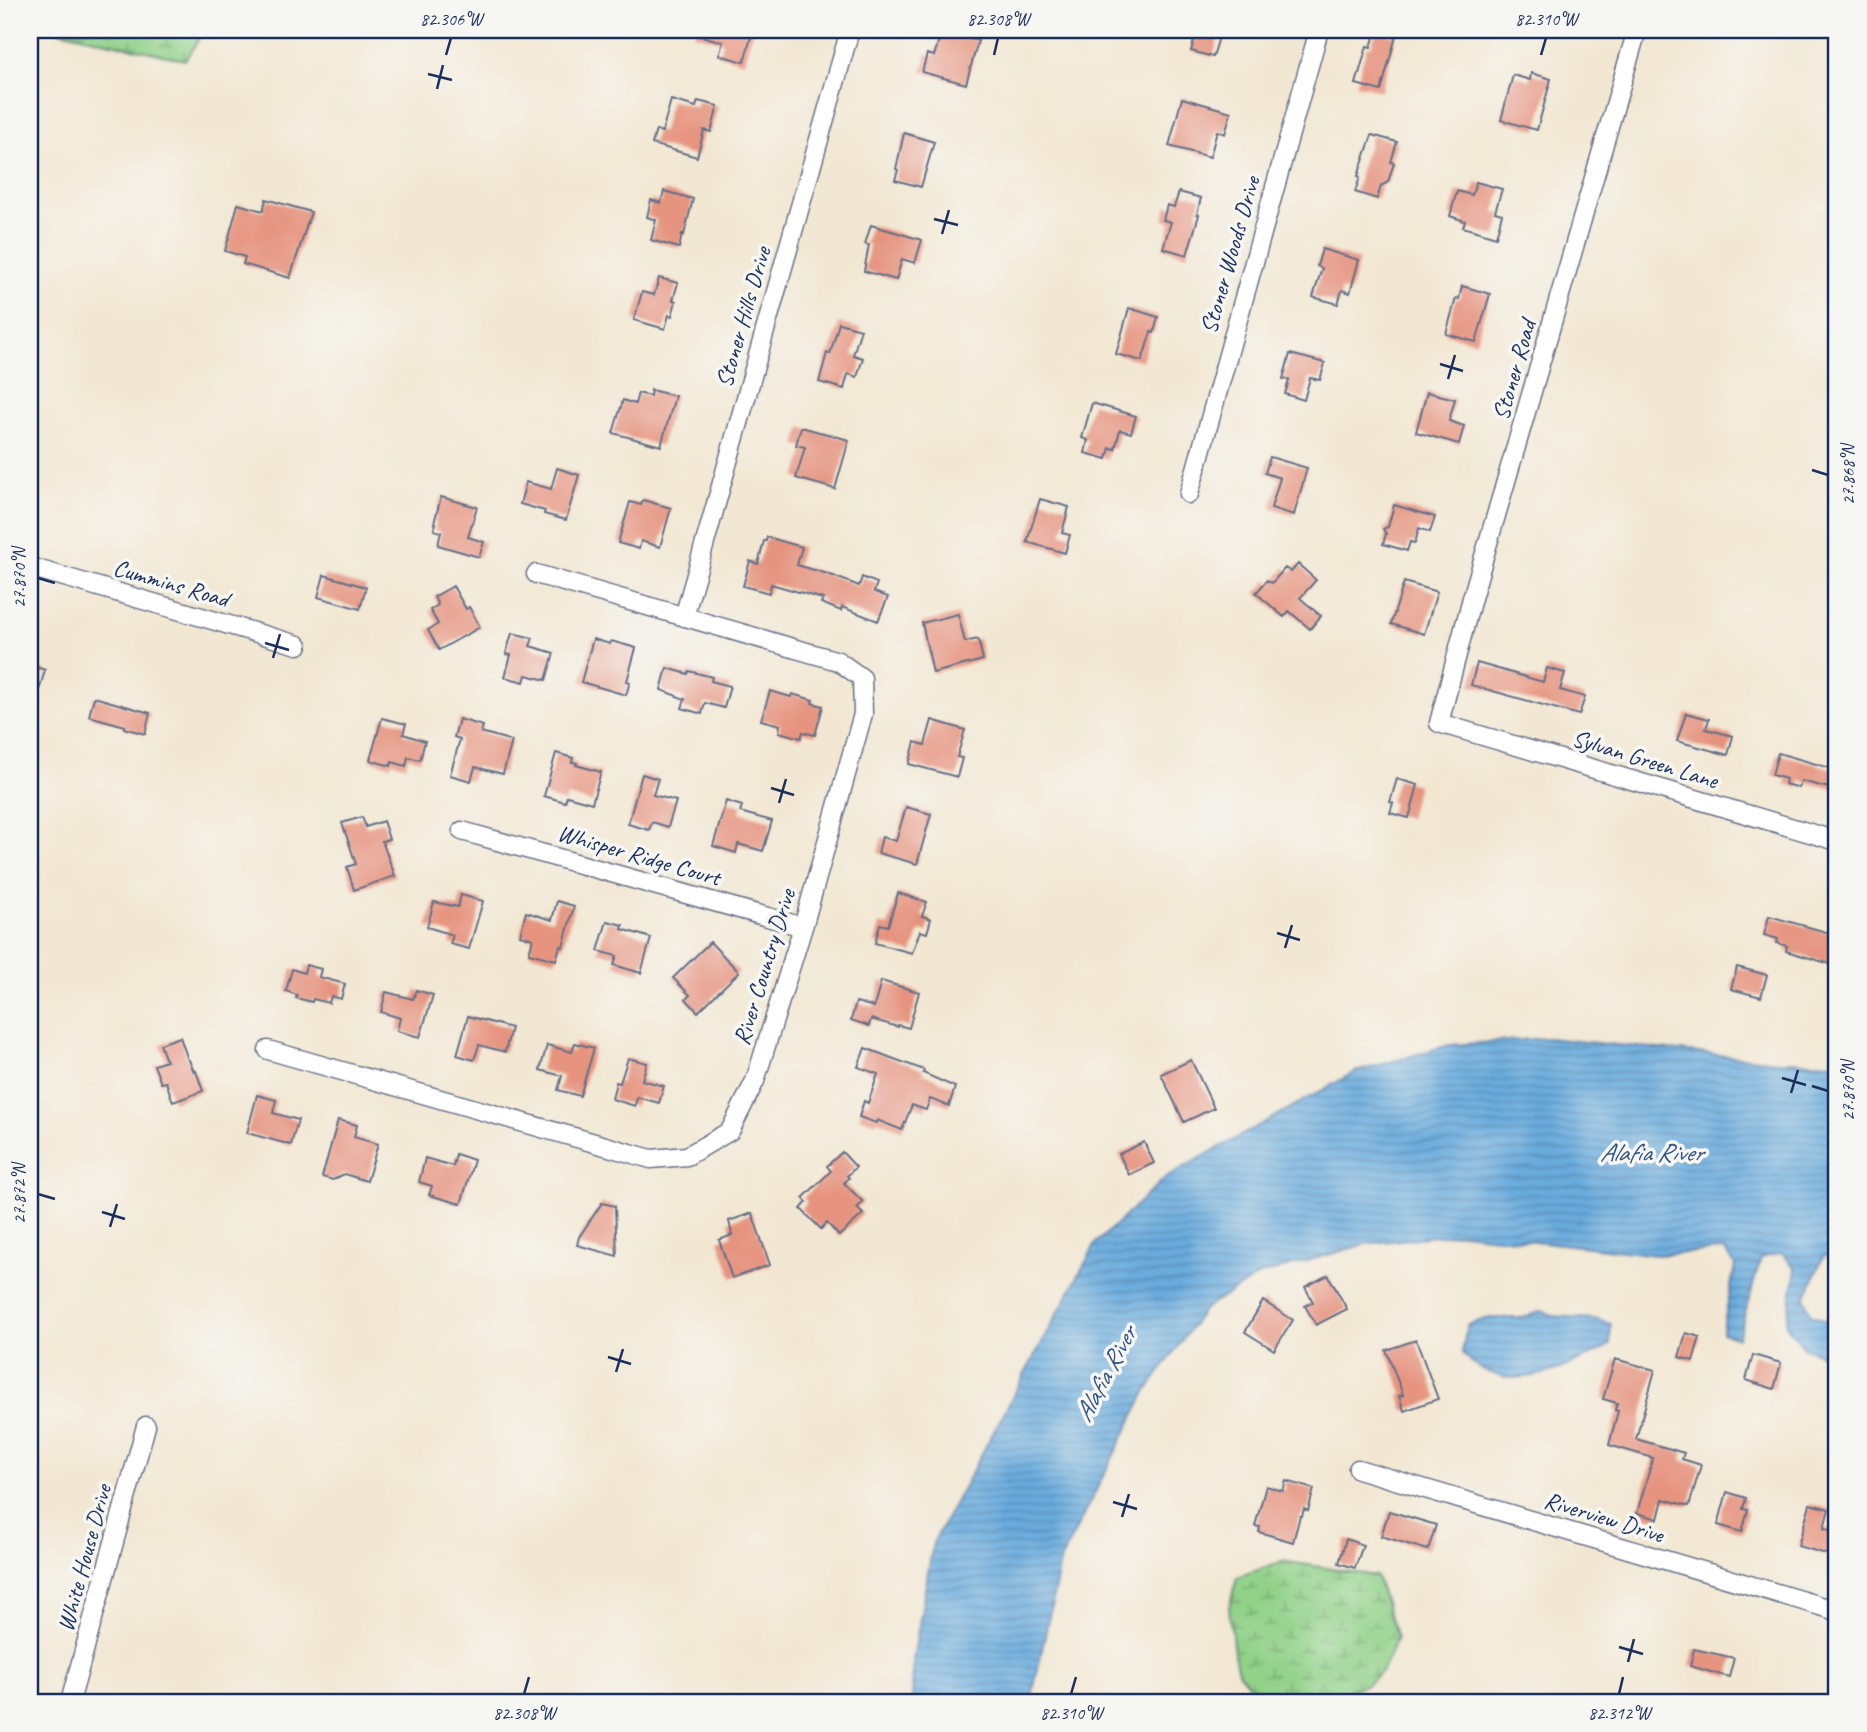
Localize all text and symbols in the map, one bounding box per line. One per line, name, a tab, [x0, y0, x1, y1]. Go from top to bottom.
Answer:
text: 82.306°W	[420, 8, 485, 30]
text: 82.308°W	[967, 8, 1032, 30]
text: 82.310°W	[1515, 8, 1580, 30]
street label: Stoner Woods Drive	[1193, 171, 1267, 337]
street label: Stoner Hills Drive	[709, 241, 778, 391]
street label: Stoner Road	[1485, 313, 1544, 423]
text: 27.868°N	[1837, 442, 1859, 505]
text: 27.870°N	[8, 545, 30, 608]
street label: Cummins Road	[110, 552, 235, 615]
street label: Sylvan Green Lane	[1569, 723, 1723, 796]
street label: Whisper Ridge Court	[554, 817, 726, 893]
street label: River Country Drive	[726, 883, 803, 1048]
text: 27.870°N	[1837, 1058, 1859, 1121]
water label: Alafia River	[1600, 1136, 1706, 1169]
text: 27.872°N	[8, 1161, 30, 1224]
water label: Alafia River	[1067, 1318, 1146, 1427]
street label: White House Drive	[50, 1479, 119, 1635]
street label: Riverview Drive	[1541, 1485, 1669, 1550]
text: 82.308°W	[493, 1702, 558, 1724]
text: 82.310°W	[1040, 1702, 1105, 1724]
text: 82.312°W	[1588, 1702, 1653, 1724]

